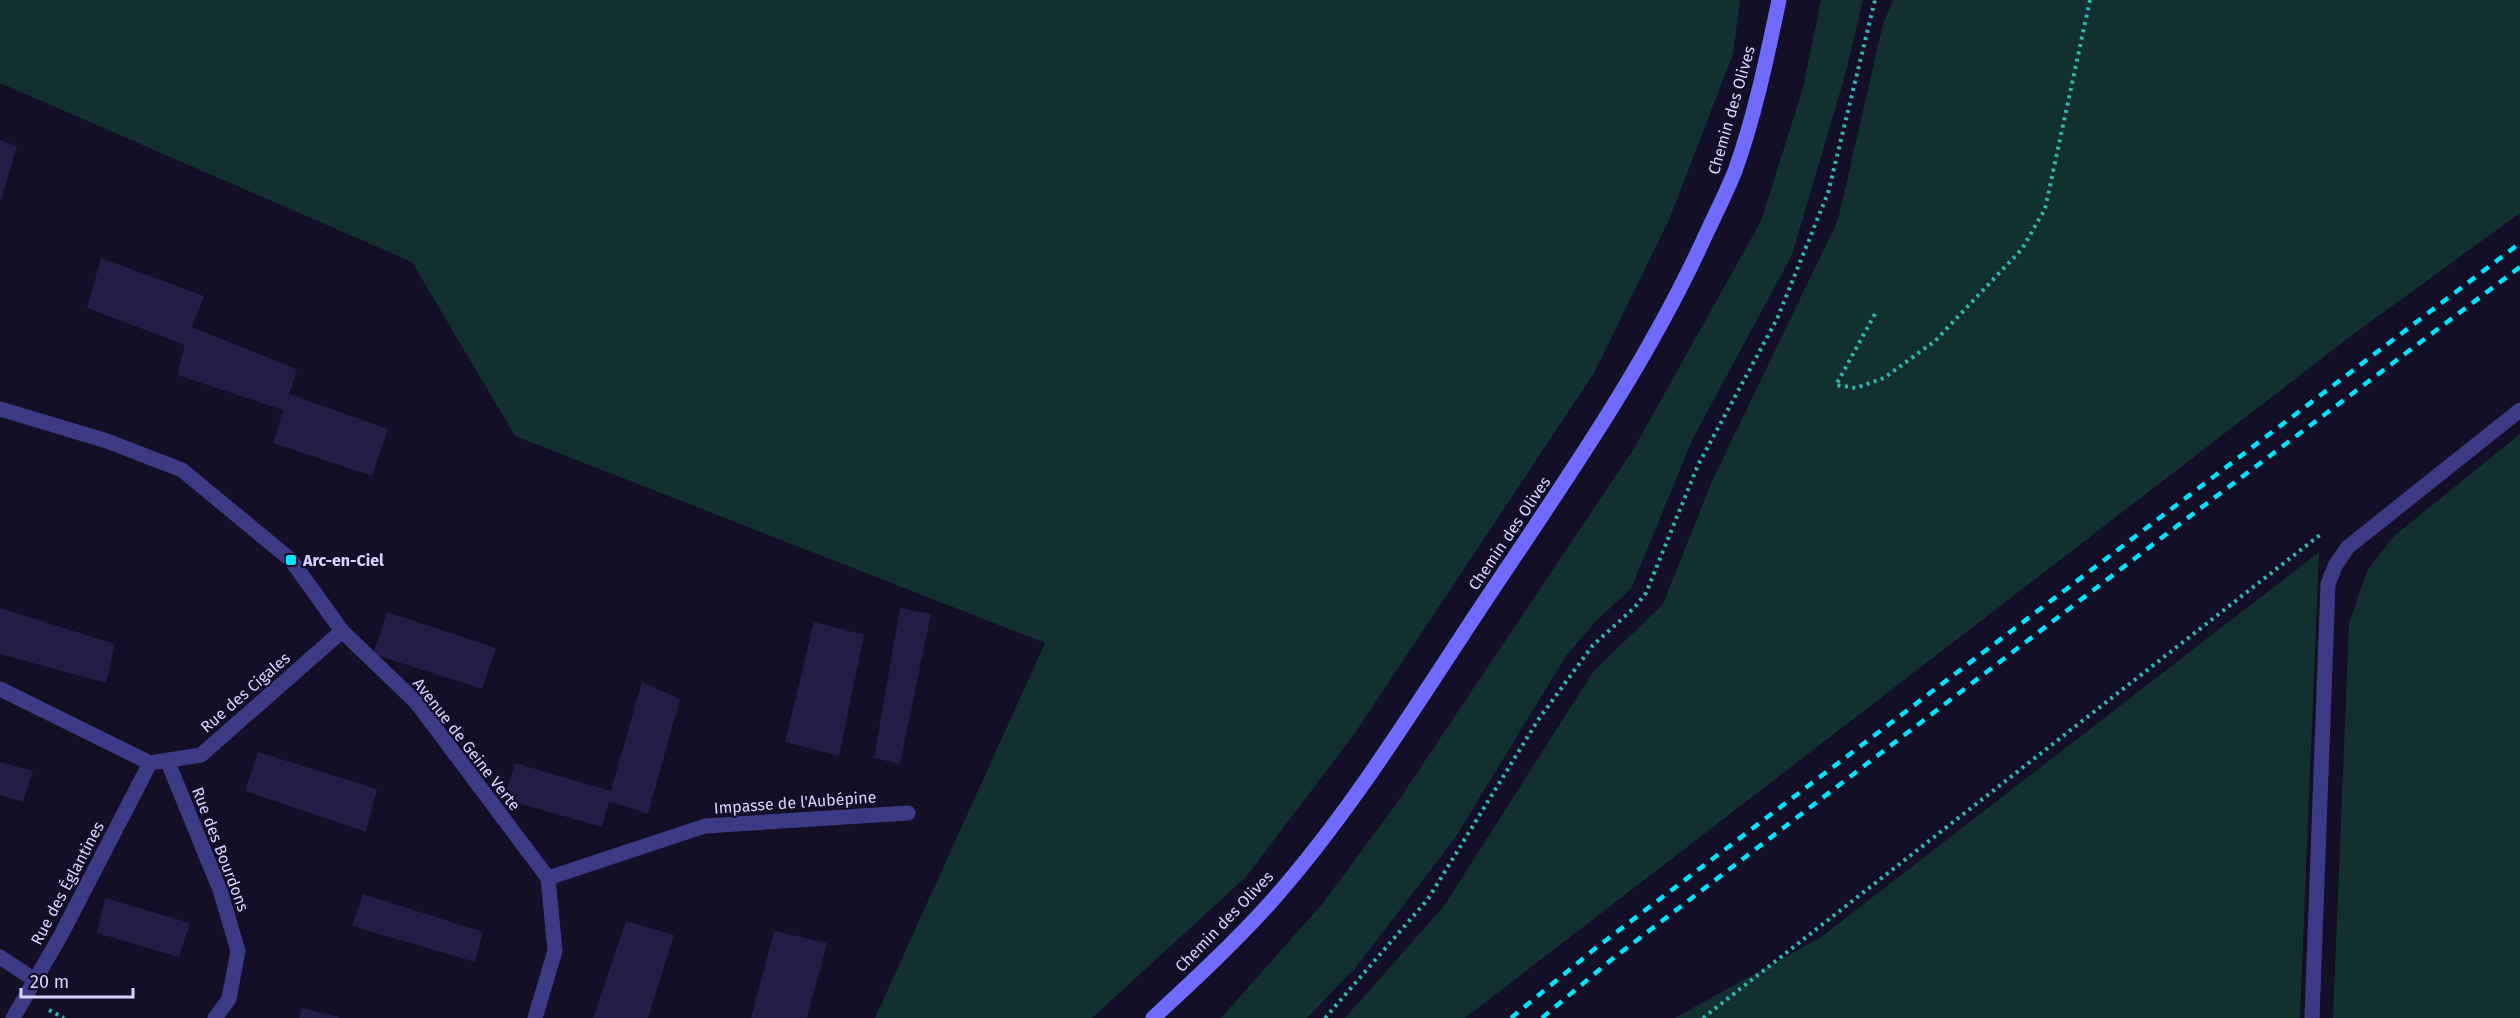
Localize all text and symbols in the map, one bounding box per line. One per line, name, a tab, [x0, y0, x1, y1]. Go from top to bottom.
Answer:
street label: Chemin des Olives	[1704, 44, 1759, 177]
street label: Chemin des Olives	[1464, 473, 1554, 594]
place label: Arc-en-Ciel	[302, 551, 384, 570]
marker: Arc-en-Ciel	[284, 553, 298, 567]
street label: Rue des Cigales	[197, 648, 294, 737]
street label: Avenue de Geine Verte	[409, 674, 524, 814]
street label: Rue des Bourdons	[188, 784, 253, 914]
street label: Impasse de l'Aubépine	[713, 787, 877, 818]
street label: Rue des Églantines	[26, 818, 108, 948]
street label: Chemin des Olives	[1171, 867, 1277, 976]
scale bar	[21, 961, 134, 999]
text: 20 m	[30, 971, 69, 993]

